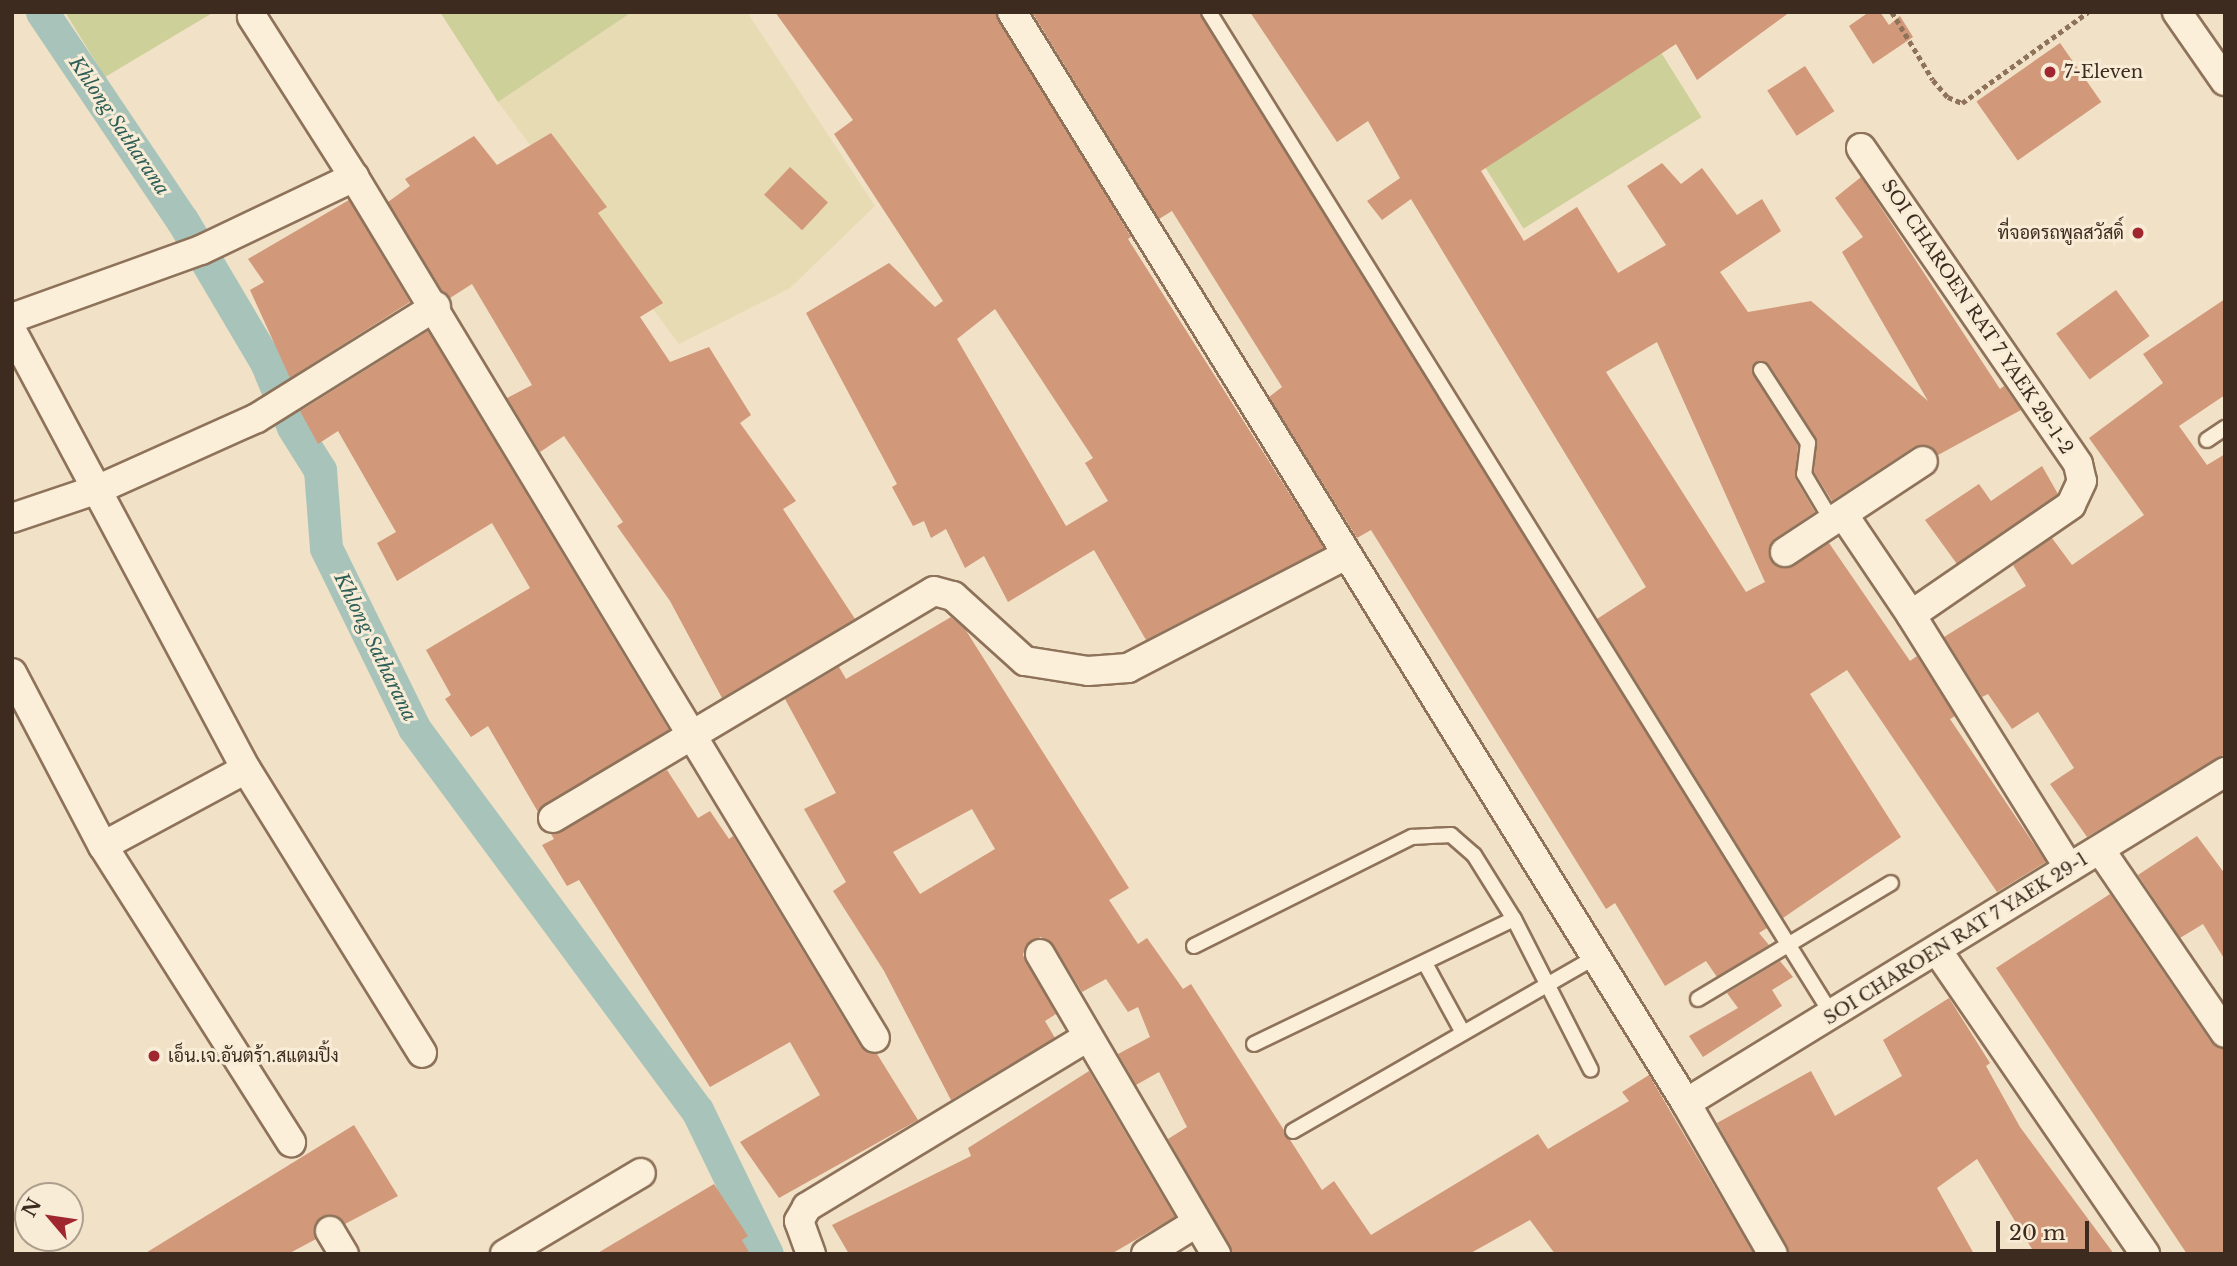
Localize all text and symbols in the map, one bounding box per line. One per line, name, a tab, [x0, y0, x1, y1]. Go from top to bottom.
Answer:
water label: Khlong Satharana	[64, 52, 174, 200]
place label: 7-Eleven	[2064, 61, 2143, 83]
marker: 7-Eleven	[2042, 64, 2058, 80]
street label: SOI CHAROEN RAT 7 YAEK 29-1-2	[1876, 175, 2078, 459]
place label: ที่จอดรถพูลสวัสดิ์	[1998, 222, 2124, 244]
marker: ที่จอดรถพูลสวัสดิ์	[2130, 225, 2146, 241]
water label: Khlong Satharana	[329, 569, 421, 725]
street label: SOI CHAROEN RAT 7 YAEK 29-1	[1819, 848, 2093, 1030]
place label: เอ็น.เจ.อันตร้า.สแตมปิ้ง	[168, 1045, 339, 1067]
marker: เอ็น.เจ.อันตร้า.สแตมปิ้ง	[146, 1048, 162, 1064]
north arrow	[14, 1182, 84, 1252]
text: N	[18, 1194, 46, 1221]
scale bar	[1999, 1206, 2092, 1250]
text: 20 m	[2009, 1220, 2066, 1246]

